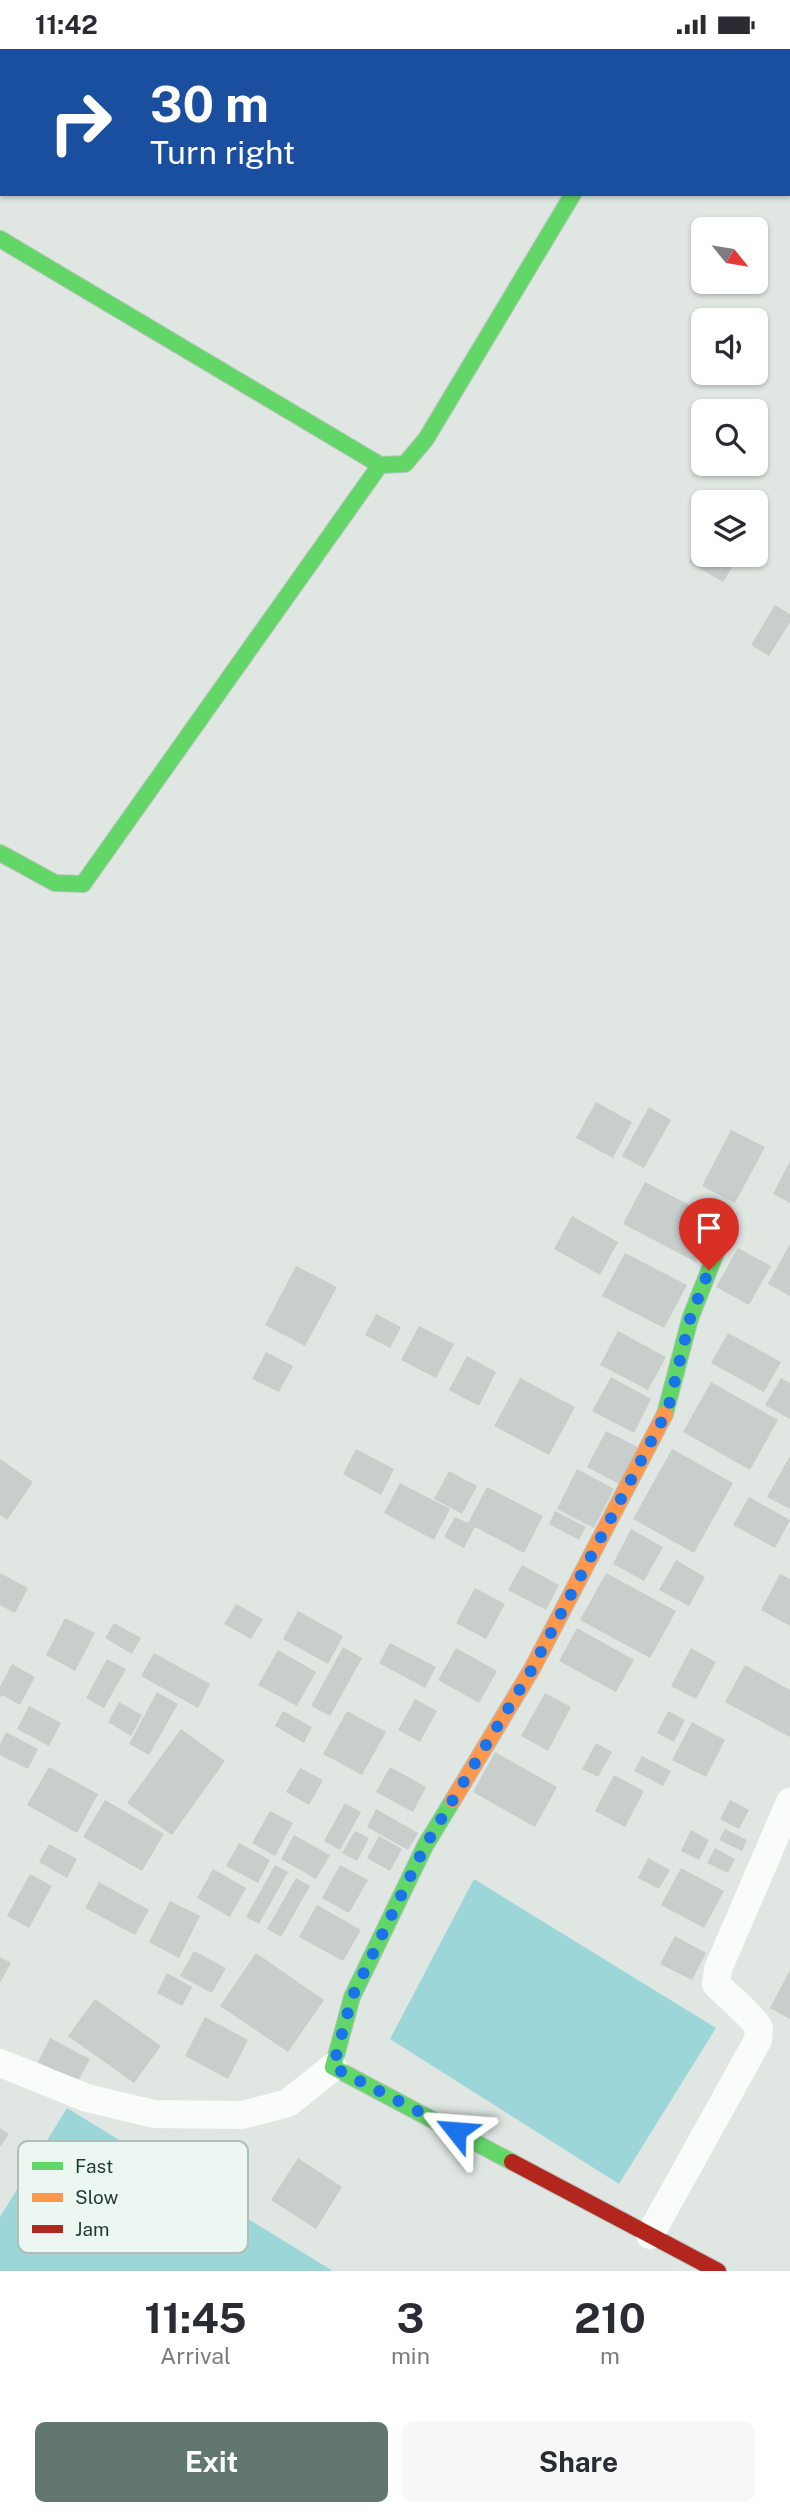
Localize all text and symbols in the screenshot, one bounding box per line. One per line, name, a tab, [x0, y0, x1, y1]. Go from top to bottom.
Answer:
text: 11:42	[35, 9, 98, 40]
text: 30 m	[150, 75, 269, 133]
icon: right	[35, 77, 126, 168]
text: Turn right	[150, 134, 295, 171]
north arrow	[691, 217, 768, 294]
map controls	[691, 217, 768, 567]
button: sound	[691, 308, 768, 385]
button: search	[691, 399, 768, 476]
button: layers	[691, 490, 768, 567]
pin	[679, 1198, 739, 1270]
icon: arrive	[690, 1209, 728, 1247]
position arrow	[419, 2094, 493, 2168]
legend	[18, 2141, 248, 2253]
text: Fast	[75, 2155, 113, 2177]
text: Slow	[75, 2186, 119, 2208]
text: Jam	[75, 2218, 109, 2240]
text: 11:45	[144, 2293, 247, 2342]
text: 3	[396, 2293, 424, 2342]
text: 210	[574, 2293, 646, 2342]
text: Arrival	[160, 2342, 231, 2369]
text: min	[391, 2342, 430, 2369]
text: m	[600, 2342, 620, 2369]
button: Exit	[35, 2422, 388, 2502]
button: Share	[402, 2422, 755, 2502]

